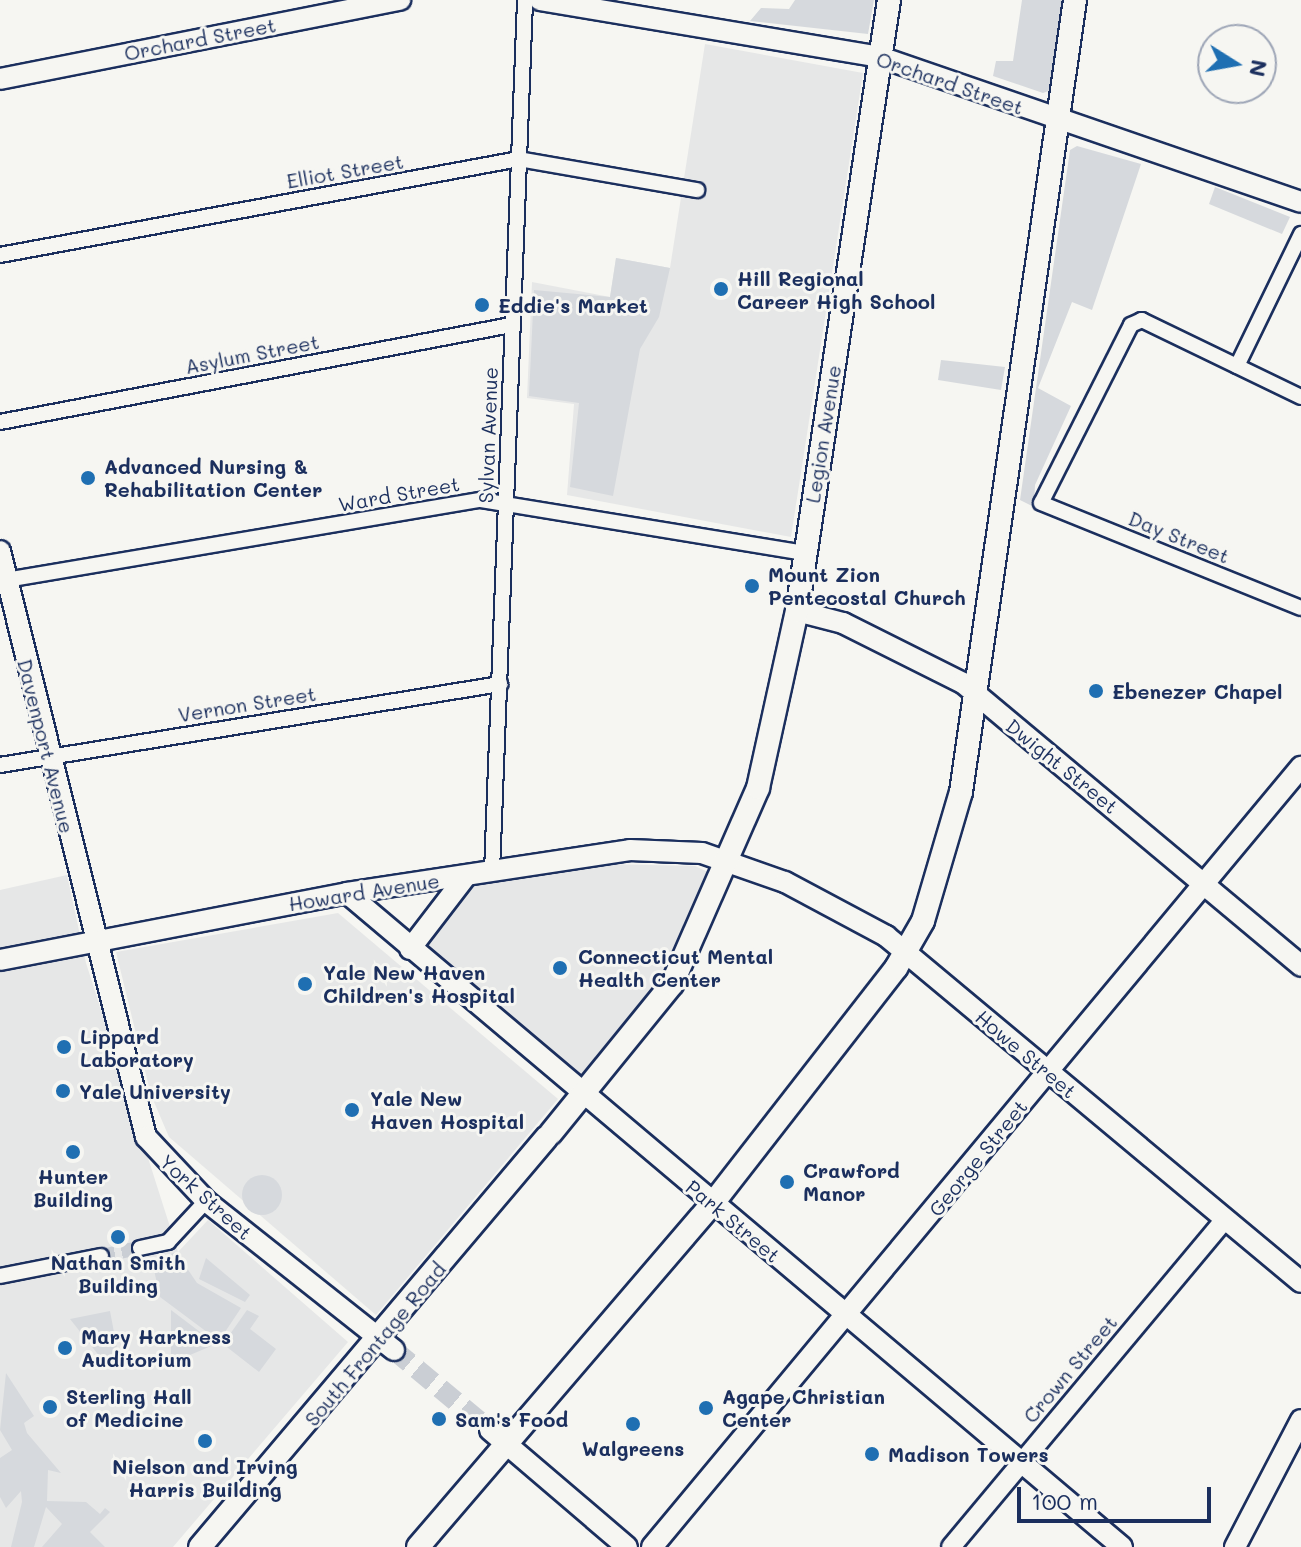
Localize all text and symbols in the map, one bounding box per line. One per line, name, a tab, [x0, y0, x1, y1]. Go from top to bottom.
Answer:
street label: Orchard Street	[122, 13, 278, 65]
north arrow	[1197, 24, 1277, 104]
street label: Orchard Street	[873, 47, 1027, 119]
text: N	[1243, 57, 1275, 79]
street label: Elliot Street	[285, 149, 405, 193]
place label: Hill Regional Career High School	[737, 266, 935, 313]
marker: Hill Regional Career High School	[712, 280, 730, 298]
place label: Eddie's Market	[498, 293, 648, 317]
marker: Eddie's Market	[473, 296, 491, 314]
street label: Asylum Street	[183, 329, 321, 379]
street label: Legion Avenue	[800, 363, 846, 505]
street label: Sylvan Avenue	[474, 366, 502, 504]
place label: Advanced Nursing & Rehabilitation Center	[104, 454, 322, 501]
marker: Advanced Nursing & Rehabilitation Center	[79, 469, 97, 487]
street label: Ward Street	[336, 472, 462, 516]
street label: Day Street	[1125, 506, 1233, 568]
place label: Mount Zion Pentecostal Church	[768, 562, 966, 609]
marker: Mount Zion Pentecostal Church	[743, 577, 761, 595]
street label: Davenport Avenue	[13, 656, 79, 836]
place label: Ebenezer Chapel	[1112, 679, 1282, 703]
street label: Vernon Street	[176, 681, 318, 727]
marker: Ebenezer Chapel	[1087, 682, 1105, 700]
street label: Dwight Street	[1001, 714, 1123, 818]
street label: Howard Avenue	[287, 868, 441, 916]
place label: Connecticut Mental Health Center	[578, 944, 773, 991]
marker: Connecticut Mental Health Center	[549, 957, 571, 979]
place label: Yale New Haven Children's Hospital	[323, 960, 515, 1007]
marker: Yale New Haven Children's Hospital	[294, 973, 316, 995]
street label: Howe Street	[971, 1005, 1081, 1103]
place label: Lippard Laboratory	[80, 1024, 194, 1071]
marker: Lippard Laboratory	[55, 1038, 73, 1056]
place label: Yale University	[79, 1079, 231, 1103]
marker: Yale University	[54, 1082, 72, 1100]
place label: Yale New Haven Hospital	[370, 1086, 524, 1133]
street label: George Street	[924, 1095, 1032, 1221]
marker: Yale New Haven Hospital	[341, 1099, 363, 1121]
marker: Hunter Building	[64, 1143, 82, 1161]
street label: York Street	[155, 1149, 257, 1245]
place label: Crawford Manor	[803, 1158, 900, 1205]
place label: Hunter Building	[33, 1164, 113, 1211]
marker: Crawford Manor	[778, 1173, 796, 1191]
street label: Park Street	[681, 1175, 785, 1267]
marker: Nathan Smith Building	[109, 1228, 127, 1246]
place label: Nathan Smith Building	[51, 1250, 185, 1297]
street label: South Frontage Road	[300, 1257, 450, 1431]
street label: Crown Street	[1018, 1310, 1122, 1428]
place label: Mary Harkness Auditorium	[81, 1324, 231, 1371]
marker: Mary Harkness Auditorium	[56, 1339, 74, 1357]
place label: Sterling Hall of Medicine	[66, 1384, 192, 1431]
place label: Agape Christian Center	[722, 1384, 885, 1431]
marker: Sterling Hall of Medicine	[41, 1398, 59, 1416]
marker: Agape Christian Center	[697, 1399, 715, 1417]
place label: Sam's Food	[455, 1407, 568, 1431]
marker: Sam's Food	[430, 1410, 448, 1428]
marker: Walgreens	[624, 1415, 642, 1433]
marker: Nielson and Irving Harris Building	[196, 1432, 214, 1450]
place label: Walgreens	[582, 1436, 684, 1460]
place label: Madison Towers	[888, 1442, 1049, 1466]
marker: Madison Towers	[863, 1445, 881, 1463]
place label: Nielson and Irving Harris Building	[112, 1454, 298, 1501]
scale bar	[1021, 1471, 1215, 1521]
text: 100 m	[1031, 1485, 1098, 1516]

